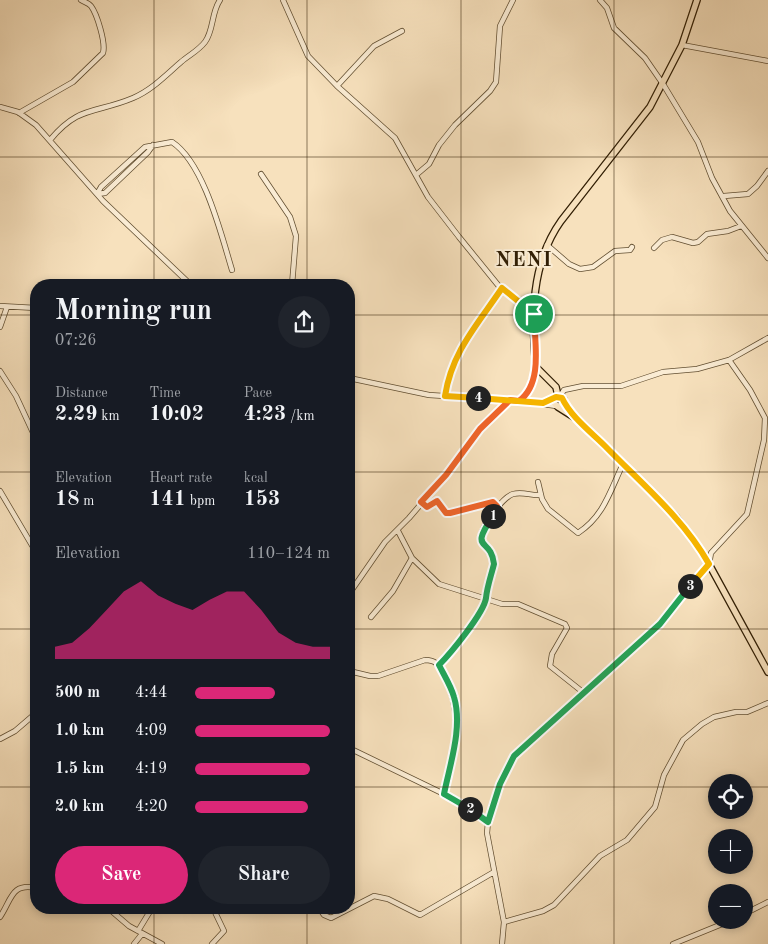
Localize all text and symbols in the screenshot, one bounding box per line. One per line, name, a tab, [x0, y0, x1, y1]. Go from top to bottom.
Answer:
district label: NENI	[495, 251, 553, 271]
pin	[513, 293, 555, 335]
button: share	[278, 296, 330, 348]
text: Morning run	[55, 298, 212, 326]
icon: arrive	[520, 300, 548, 328]
text: 07:26	[55, 333, 97, 349]
text: Distance	[55, 386, 108, 400]
text: Time	[149, 386, 181, 400]
text: Pace	[244, 386, 272, 400]
pin: 4	[466, 386, 490, 410]
text: 4	[474, 391, 483, 405]
text: 2.29	[55, 404, 97, 425]
text: 10:02	[149, 404, 204, 425]
text: 4:23	[244, 404, 286, 425]
text: km	[97, 409, 120, 423]
text: /km	[286, 409, 315, 423]
text: Elevation	[55, 471, 112, 485]
text: Heart rate	[149, 471, 212, 485]
text: kcal	[244, 471, 268, 485]
text: 18	[55, 489, 79, 510]
text: 141	[149, 489, 186, 510]
text: 153	[244, 489, 280, 510]
text: m	[79, 494, 94, 508]
text: bpm	[186, 494, 215, 508]
pin: 1	[480, 504, 506, 528]
text: 1	[489, 509, 498, 523]
text: Elevation	[55, 546, 120, 562]
text: 110–124 m	[247, 546, 330, 562]
pin: 3	[678, 574, 702, 598]
text: 3	[686, 579, 695, 593]
text: 500 m	[55, 685, 100, 701]
text: 4:44	[135, 685, 167, 701]
text: 1.0 km	[55, 723, 104, 739]
text: 4:09	[135, 723, 167, 739]
text: 1.5 km	[55, 761, 104, 777]
text: 4:19	[135, 761, 167, 777]
map controls	[708, 774, 753, 929]
button: locate	[708, 774, 753, 819]
pin: 2	[458, 796, 482, 822]
text: 2.0 km	[55, 799, 104, 815]
text: 4:20	[135, 799, 167, 815]
text: 2	[466, 802, 475, 816]
button: +	[708, 829, 753, 874]
button: Save	[55, 846, 188, 904]
button: Share	[198, 846, 330, 904]
button: −	[708, 884, 753, 929]

